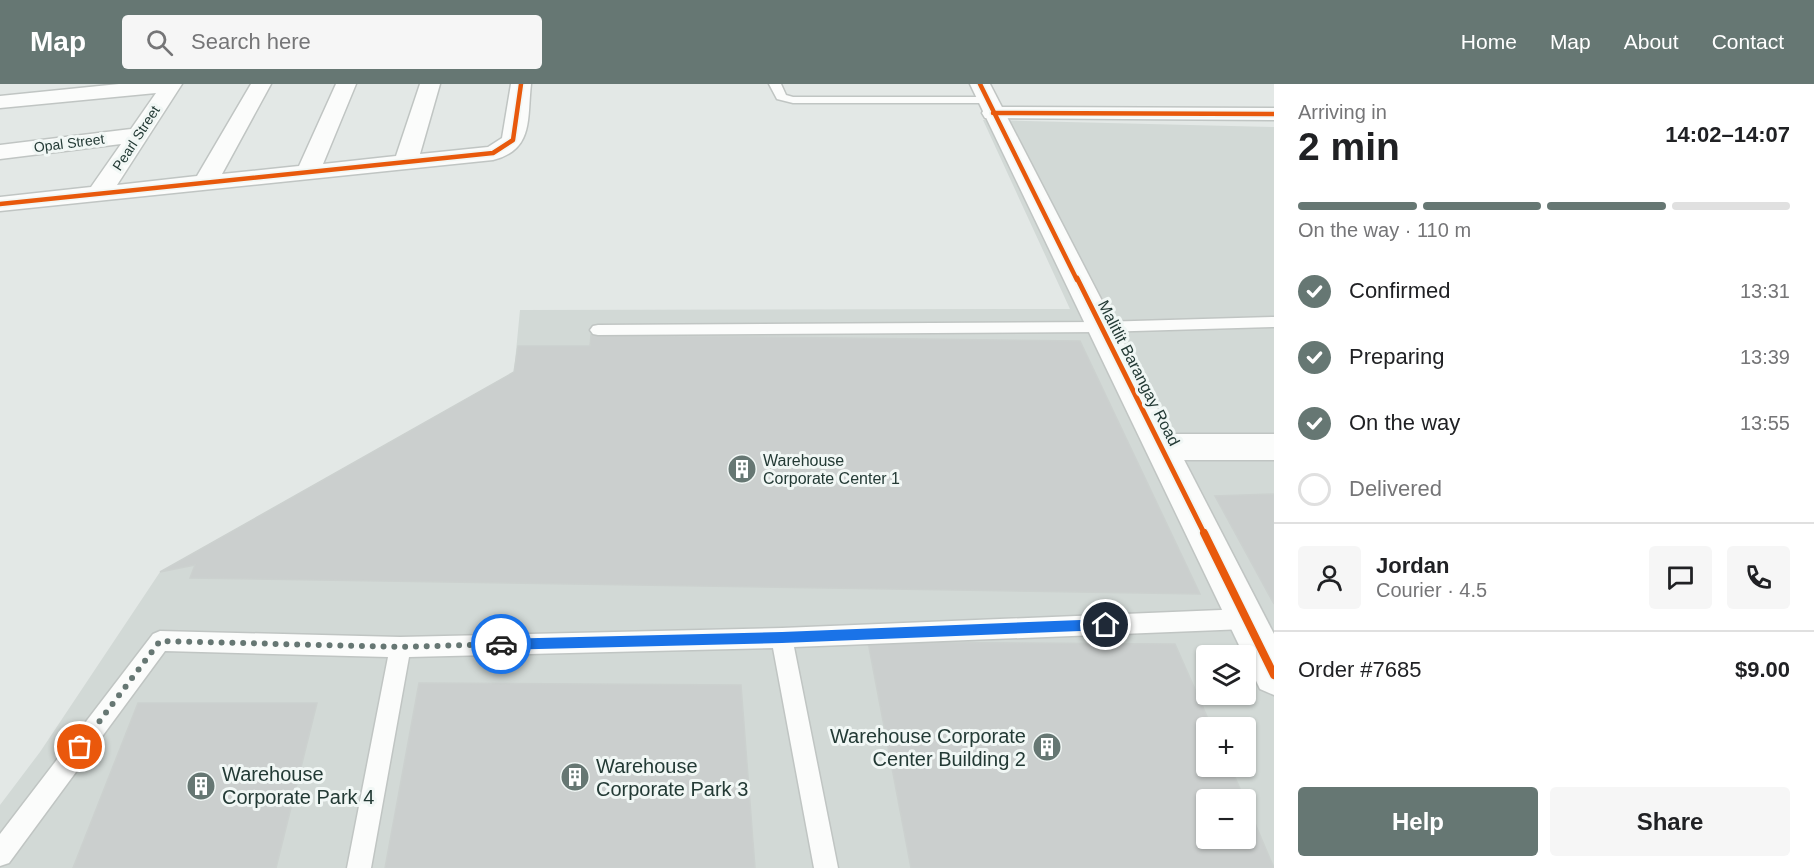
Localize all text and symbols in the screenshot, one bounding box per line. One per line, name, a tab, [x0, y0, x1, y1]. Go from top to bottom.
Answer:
search box	[122, 15, 542, 69]
text: Map	[30, 26, 86, 57]
icon: search	[143, 26, 176, 59]
text: Search here	[191, 29, 311, 54]
text: Home	[1461, 30, 1517, 53]
text: Map	[1550, 30, 1591, 53]
text: About	[1624, 30, 1679, 53]
text: Contact	[1712, 30, 1784, 53]
text: Arriving in	[1298, 101, 1387, 123]
street label: Pearl Street	[109, 103, 163, 173]
text: 14:02–14:07	[1665, 122, 1790, 147]
text: 2 min	[1298, 125, 1400, 168]
street label: Opal Street	[33, 131, 105, 155]
text: On the way · 110 m	[1298, 219, 1471, 241]
icon: check	[1298, 275, 1331, 308]
text: Confirmed	[1349, 278, 1450, 303]
text: 13:31	[1740, 280, 1790, 302]
street label: Malitlit Barangay Road	[1095, 297, 1183, 449]
icon: check	[1298, 341, 1331, 374]
text: Preparing	[1349, 344, 1444, 369]
text: 13:39	[1740, 346, 1790, 368]
icon: check	[1298, 407, 1331, 440]
text: On the way	[1349, 410, 1460, 435]
text: 13:55	[1740, 412, 1790, 434]
place label: Warehouse Corporate Center 1	[763, 452, 900, 487]
building icon: Warehouse Corporate Center 1	[726, 453, 758, 485]
text: Delivered	[1349, 476, 1442, 501]
button: person	[1298, 546, 1361, 609]
button: chat	[1649, 546, 1712, 609]
button: phone	[1727, 546, 1790, 609]
text: Jordan	[1376, 553, 1449, 578]
text: Courier · 4.5	[1376, 579, 1487, 601]
pin	[1080, 599, 1131, 650]
icon: home	[1089, 608, 1122, 641]
courier	[471, 614, 531, 674]
icon: car	[485, 628, 518, 661]
map controls	[1196, 645, 1256, 849]
button: layers	[1196, 645, 1256, 705]
text: Order #7685	[1298, 657, 1422, 682]
text: $9.00	[1735, 657, 1790, 682]
button: +	[1196, 717, 1256, 777]
pin	[54, 721, 105, 772]
place label: Warehouse Corporate Center Building 2	[830, 725, 1026, 770]
icon: bag	[63, 730, 96, 763]
building icon: Warehouse Corporate Center Building 2	[1031, 731, 1063, 763]
place label: Warehouse Corporate Park 3	[596, 755, 748, 800]
building icon: Warehouse Corporate Park 3	[559, 761, 591, 793]
place label: Warehouse Corporate Park 4	[222, 763, 374, 808]
building icon: Warehouse Corporate Park 4	[185, 770, 217, 802]
button: Help	[1298, 787, 1538, 856]
button: Share	[1550, 787, 1790, 856]
button: −	[1196, 789, 1256, 849]

